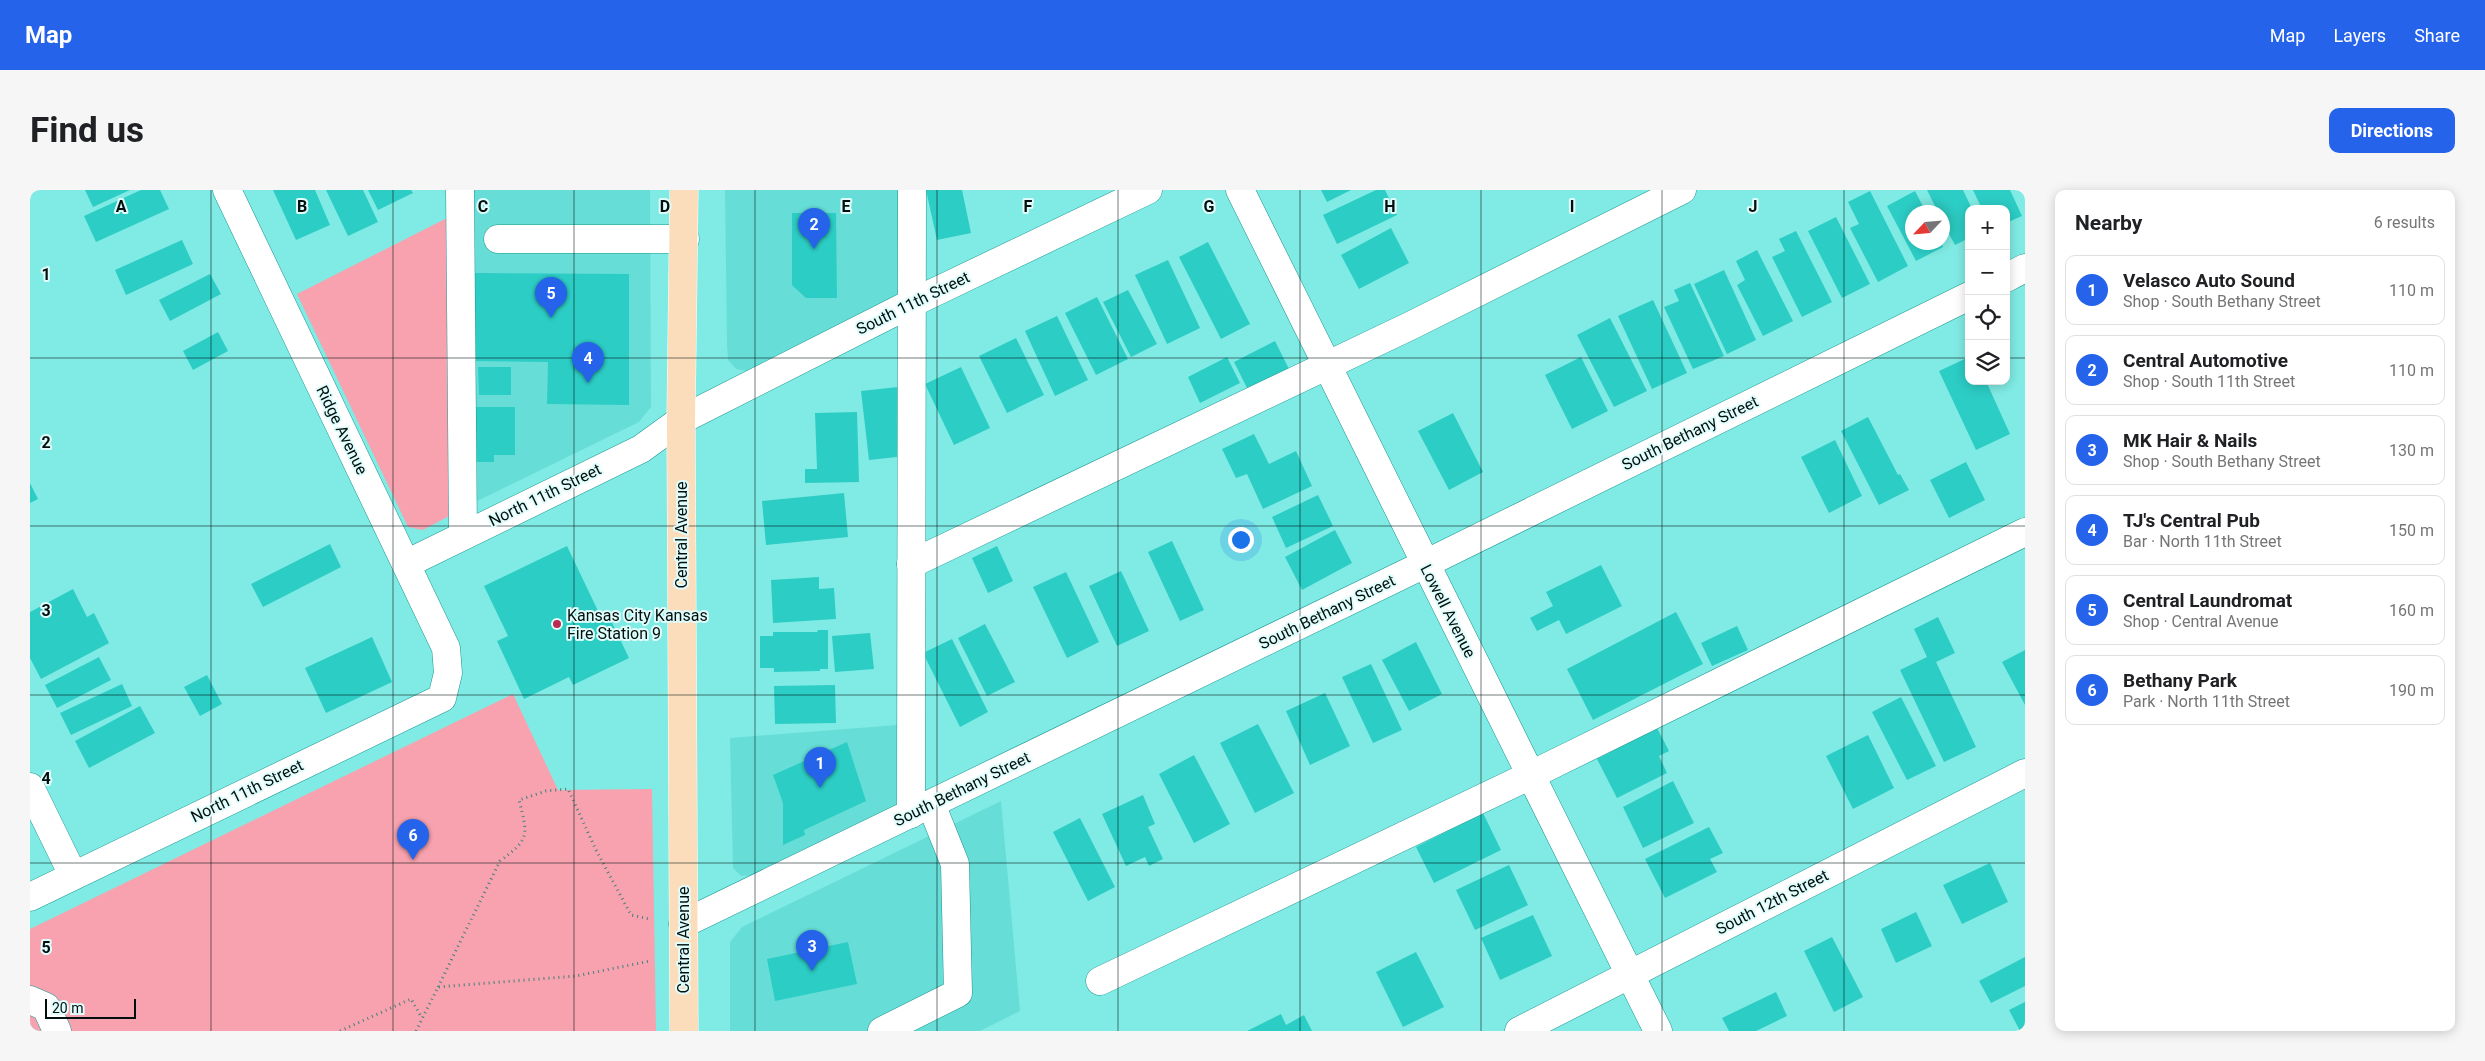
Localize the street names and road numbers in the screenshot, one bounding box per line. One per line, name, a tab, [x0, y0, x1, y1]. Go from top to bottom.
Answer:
street label: South 11th Street	[853, 267, 973, 339]
street label: Ridge Avenue	[312, 382, 372, 478]
street label: South Bethany Street	[1619, 392, 1761, 474]
street label: North 11th Street	[486, 460, 604, 530]
street label: Central Avenue	[672, 482, 691, 588]
street label: Lowell Avenue	[1416, 561, 1480, 661]
street label: South Bethany Street	[1256, 571, 1398, 653]
street label: South Bethany Street	[891, 748, 1033, 830]
street label: North 11th Street	[188, 756, 306, 826]
street label: South 12th Street	[1713, 865, 1831, 939]
street label: Central Avenue	[674, 887, 693, 993]

